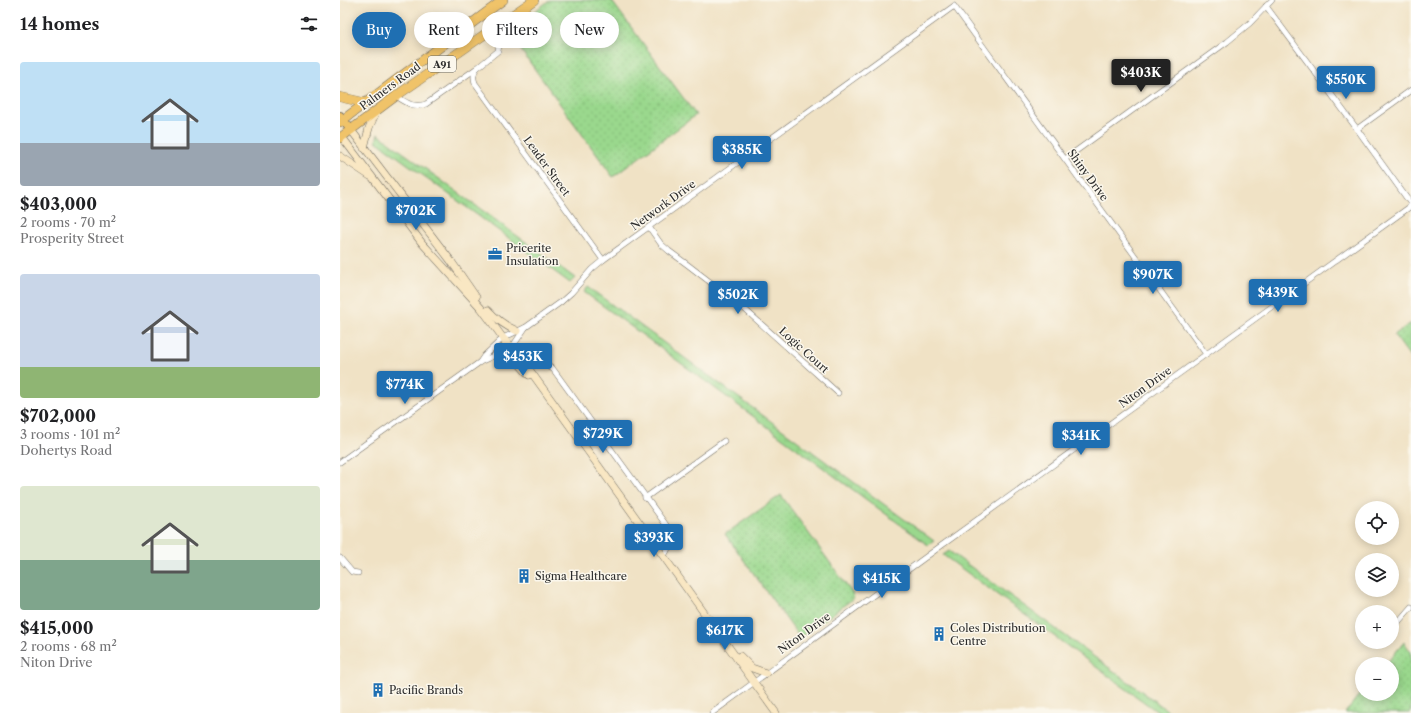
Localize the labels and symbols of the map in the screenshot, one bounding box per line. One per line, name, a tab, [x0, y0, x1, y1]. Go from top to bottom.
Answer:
road number: A91	[428, 56, 456, 72]
street label: Palmers Road	[357, 59, 424, 113]
pin: $403K	[1113, 59, 1169, 93]
pin: $550K	[1318, 66, 1374, 100]
street label: Leader Street	[521, 133, 573, 199]
pin: $385K	[714, 136, 770, 170]
street label: Shiny Drive	[1064, 146, 1112, 204]
street label: Network Drive	[628, 177, 698, 233]
pin: $702K	[388, 197, 444, 231]
place label: Pricerite Insulation	[506, 241, 559, 268]
office icon: Pricerite Insulation	[487, 246, 503, 262]
pin: $907K	[1125, 261, 1181, 295]
pin: $439K	[1250, 279, 1306, 313]
pin: $502K	[710, 281, 766, 315]
street label: Logic Court	[776, 324, 832, 376]
pin: $453K	[495, 343, 551, 377]
street label: Niton Drive	[1116, 363, 1174, 411]
pin: $774K	[377, 371, 433, 405]
pin: $729K	[575, 420, 631, 454]
pin: $341K	[1053, 422, 1109, 456]
pin: $393K	[626, 524, 682, 558]
pin: $415K	[854, 565, 910, 599]
building icon: Sigma Healthcare	[516, 568, 532, 584]
place label: Sigma Healthcare	[535, 569, 627, 583]
street label: Niton Drive	[775, 609, 833, 657]
pin: $617K	[697, 617, 753, 651]
place label: Coles Distribution Centre	[950, 621, 1046, 648]
building icon: Coles Distribution Centre	[931, 626, 947, 642]
building icon: Pacific Brands	[370, 682, 386, 698]
place label: Pacific Brands	[389, 683, 463, 697]

